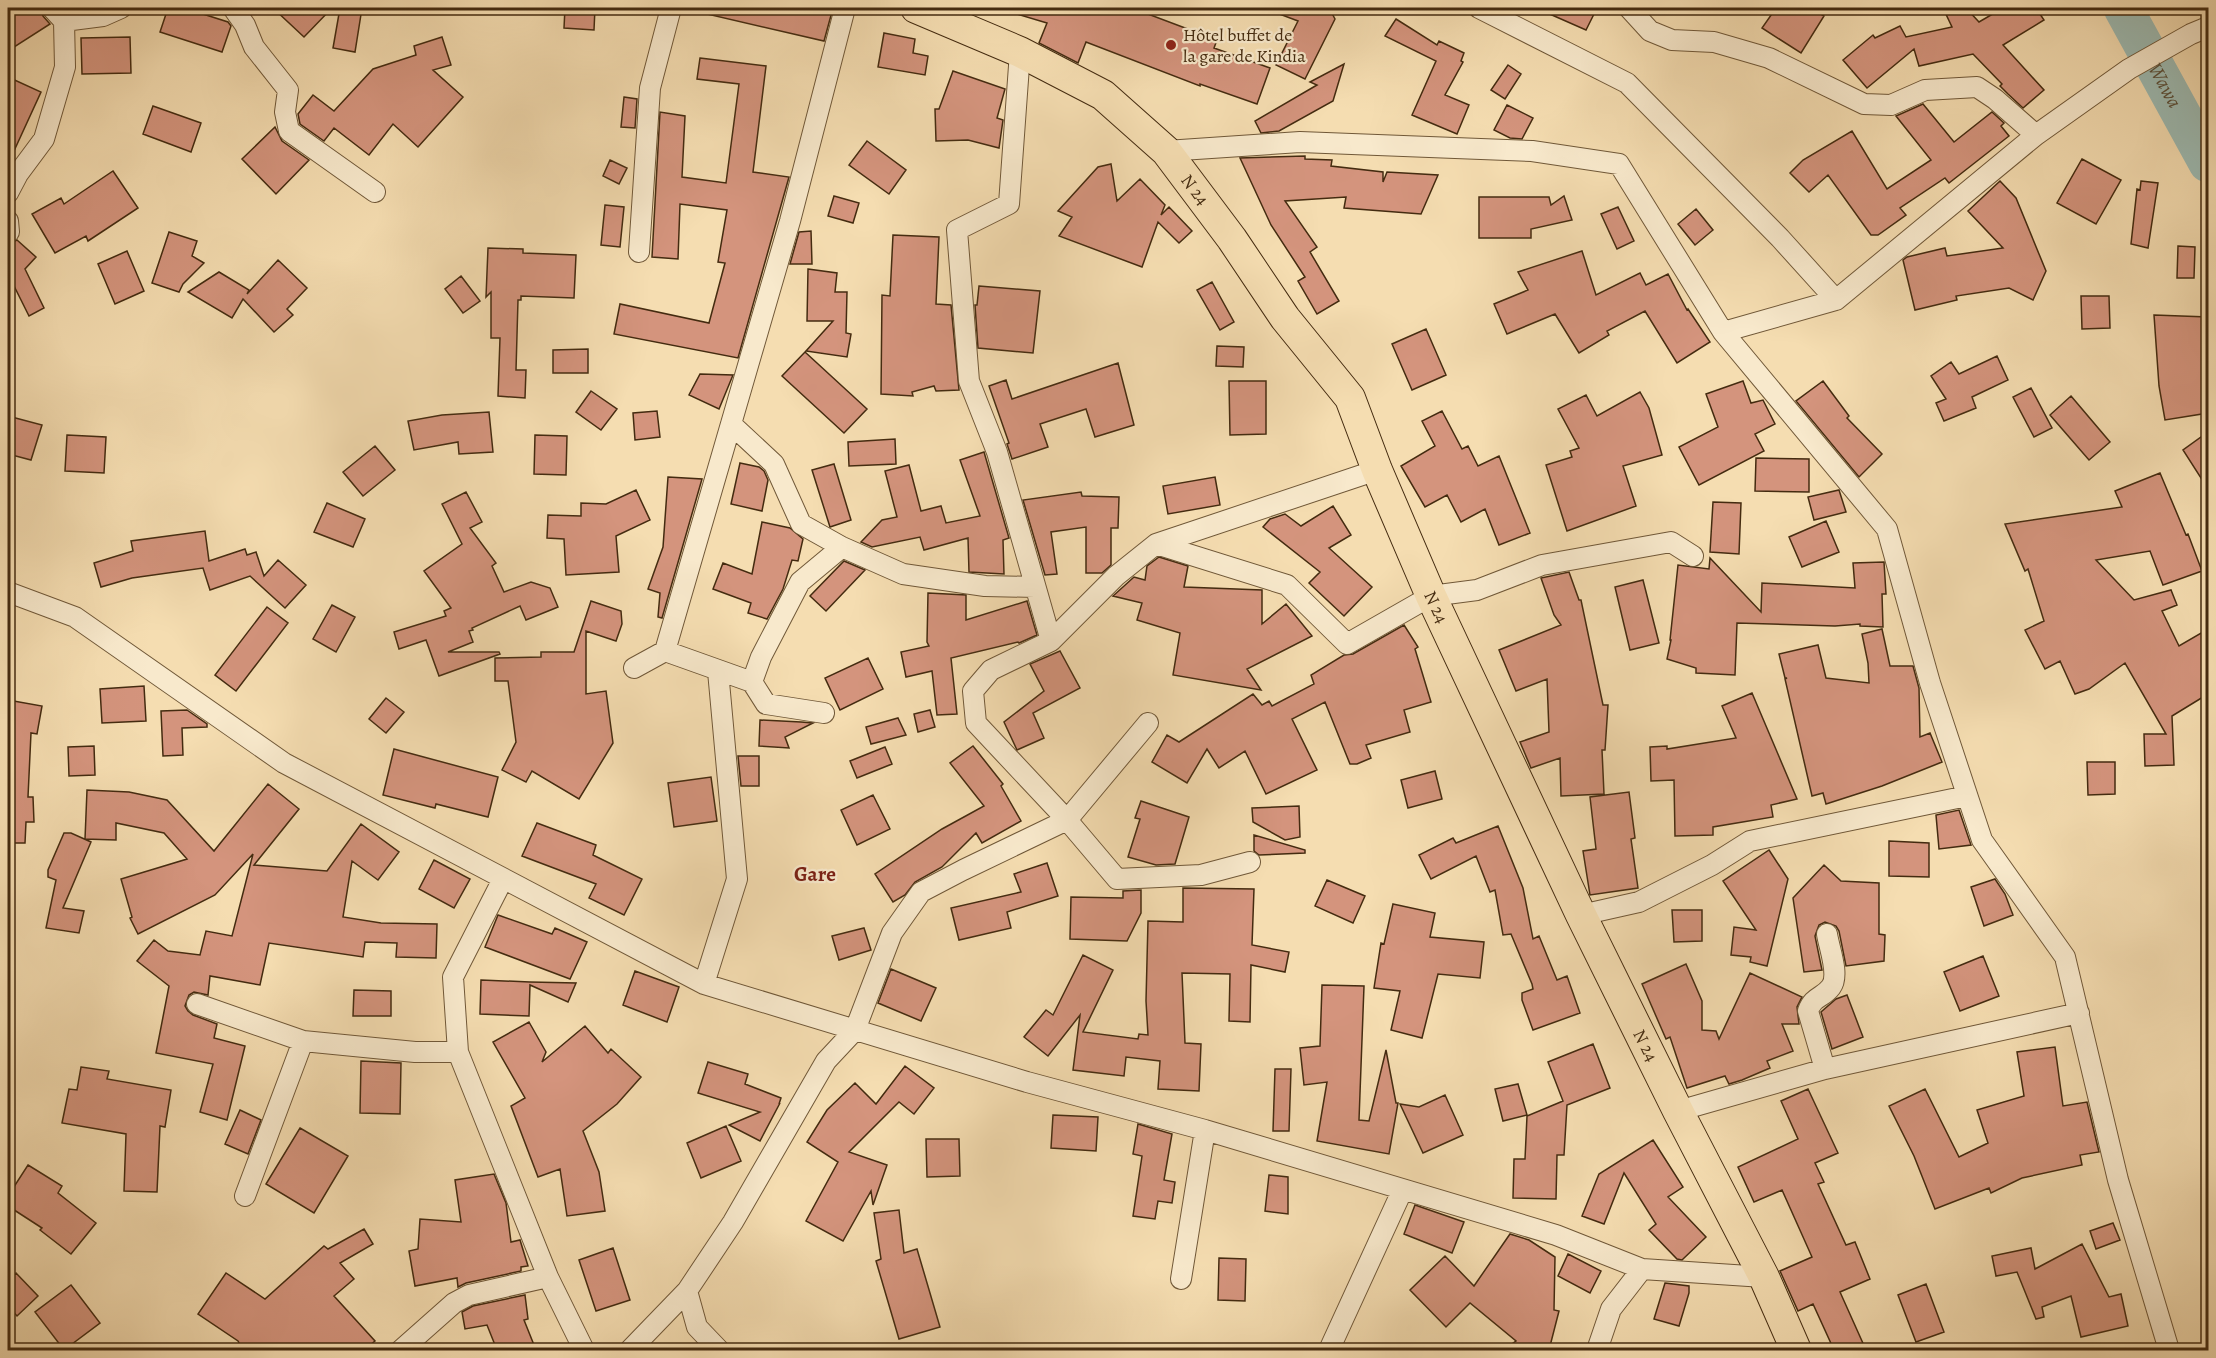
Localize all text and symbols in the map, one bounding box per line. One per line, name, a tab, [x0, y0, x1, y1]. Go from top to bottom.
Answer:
place label: Hôtel buffet de la gare de Kindia	[1183, 23, 1306, 68]
marker: Hôtel buffet de la gare de Kindia	[1164, 38, 1178, 52]
water label: Wawa	[2142, 58, 2189, 112]
street label: N 24	[1175, 169, 1215, 210]
street label: N 24	[1418, 587, 1454, 627]
district label: Gare	[794, 860, 836, 888]
street label: N 24	[1627, 1025, 1664, 1066]

